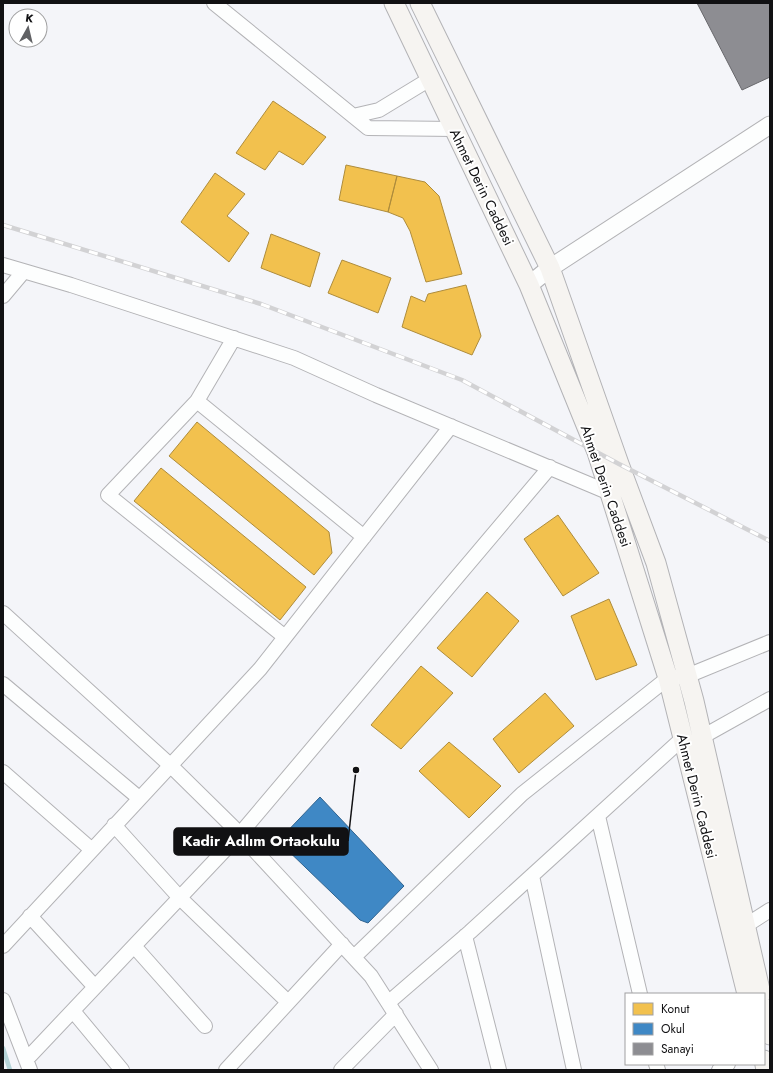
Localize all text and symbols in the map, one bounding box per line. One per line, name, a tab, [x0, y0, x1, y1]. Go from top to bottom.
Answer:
north arrow	[8, 8, 48, 48]
text: K	[24, 10, 35, 27]
street label: Ahmet Derin Caddesi	[445, 125, 519, 249]
street label: Ahmet Derin Caddesi	[576, 422, 636, 550]
street label: Ahmet Derin Caddesi	[672, 732, 722, 860]
callout: Kadir Adlım Ortaokulu	[174, 828, 348, 855]
text: Kadir Adlım Ortaokulu	[182, 830, 340, 852]
legend	[625, 993, 765, 1065]
text: Konut	[661, 1000, 690, 1018]
text: Okul	[661, 1020, 685, 1038]
text: Sanayi	[661, 1040, 694, 1058]

